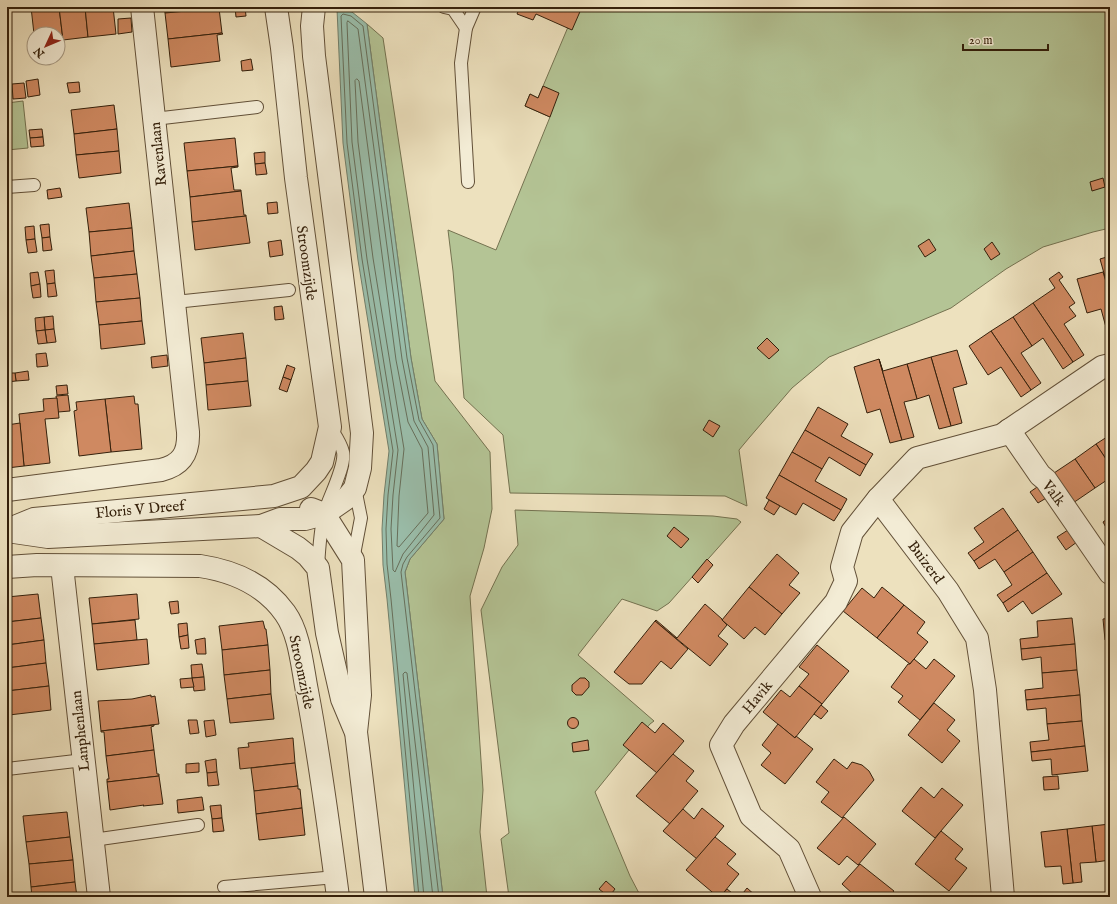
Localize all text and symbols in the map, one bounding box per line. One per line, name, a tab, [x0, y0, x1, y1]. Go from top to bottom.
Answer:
north arrow	[26, 26, 66, 66]
scale bar	[963, 26, 1048, 52]
text: 20 m	[969, 33, 992, 48]
text: N	[31, 44, 49, 61]
street label: Ravenlaan	[146, 121, 171, 187]
street label: Stroomzijde	[292, 224, 321, 302]
street label: Valk	[1037, 476, 1070, 511]
street label: Floris V Dreef	[95, 496, 188, 523]
street label: Buizerd	[903, 537, 949, 588]
street label: Stroomzijde	[284, 633, 319, 711]
street label: Havik	[738, 676, 777, 718]
street label: Lanphenlaan	[67, 690, 94, 772]

